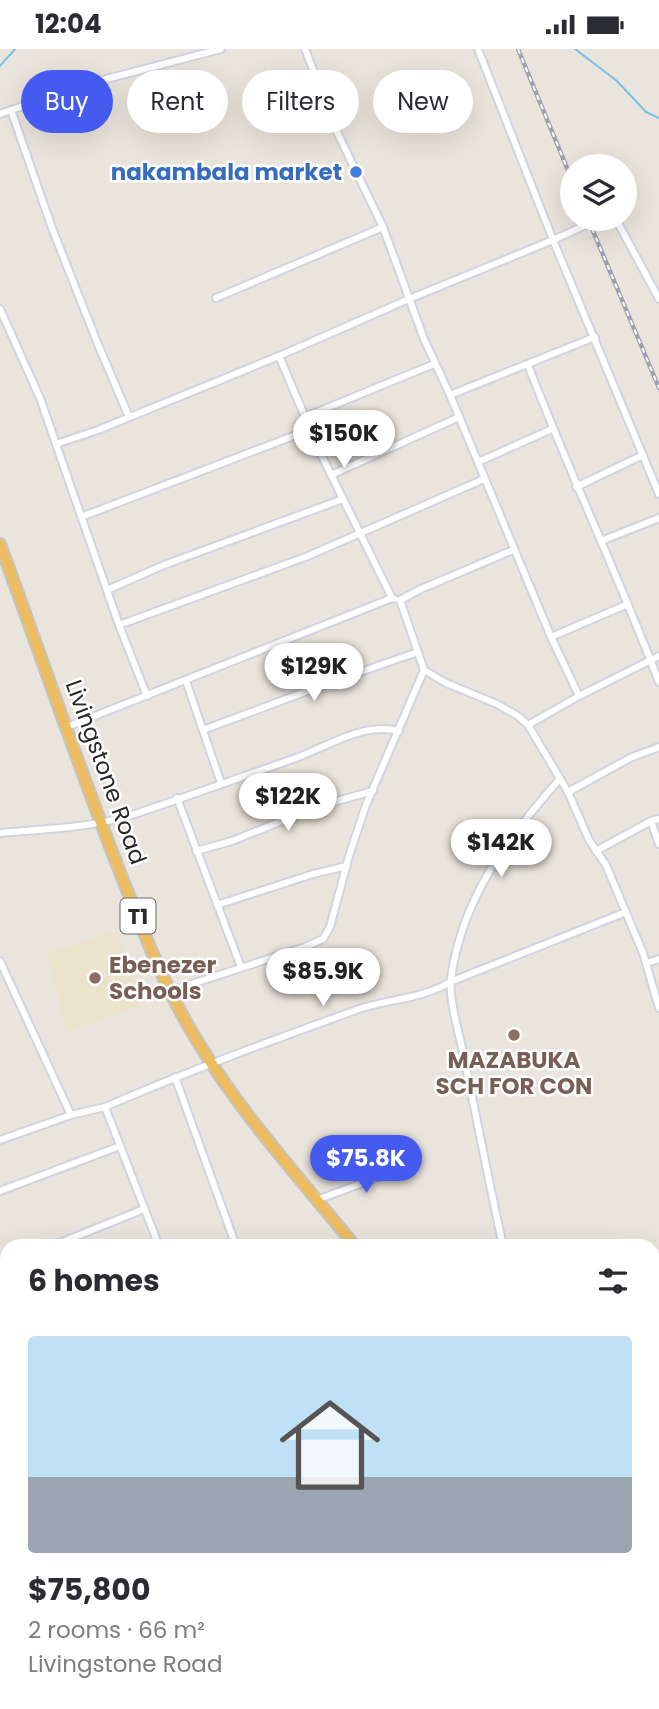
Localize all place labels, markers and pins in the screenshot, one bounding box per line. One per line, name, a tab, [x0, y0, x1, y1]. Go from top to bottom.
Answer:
place label: nakambala market	[111, 156, 342, 188]
marker: nakambala market	[348, 164, 364, 180]
pin: $150K	[295, 411, 393, 470]
pin: $129K	[265, 643, 363, 703]
pin: $122K	[239, 773, 337, 833]
pin: $142K	[452, 819, 550, 879]
place label: Ebenezer Schools	[109, 949, 216, 1007]
pin: $85.9K	[266, 949, 380, 1008]
marker: Ebenezer Schools	[87, 970, 103, 986]
marker: MAZABUKA SCH FOR CON	[506, 1027, 522, 1043]
place label: MAZABUKA SCH FOR CON	[436, 1044, 592, 1102]
pin: $75.8K	[309, 1135, 423, 1195]

